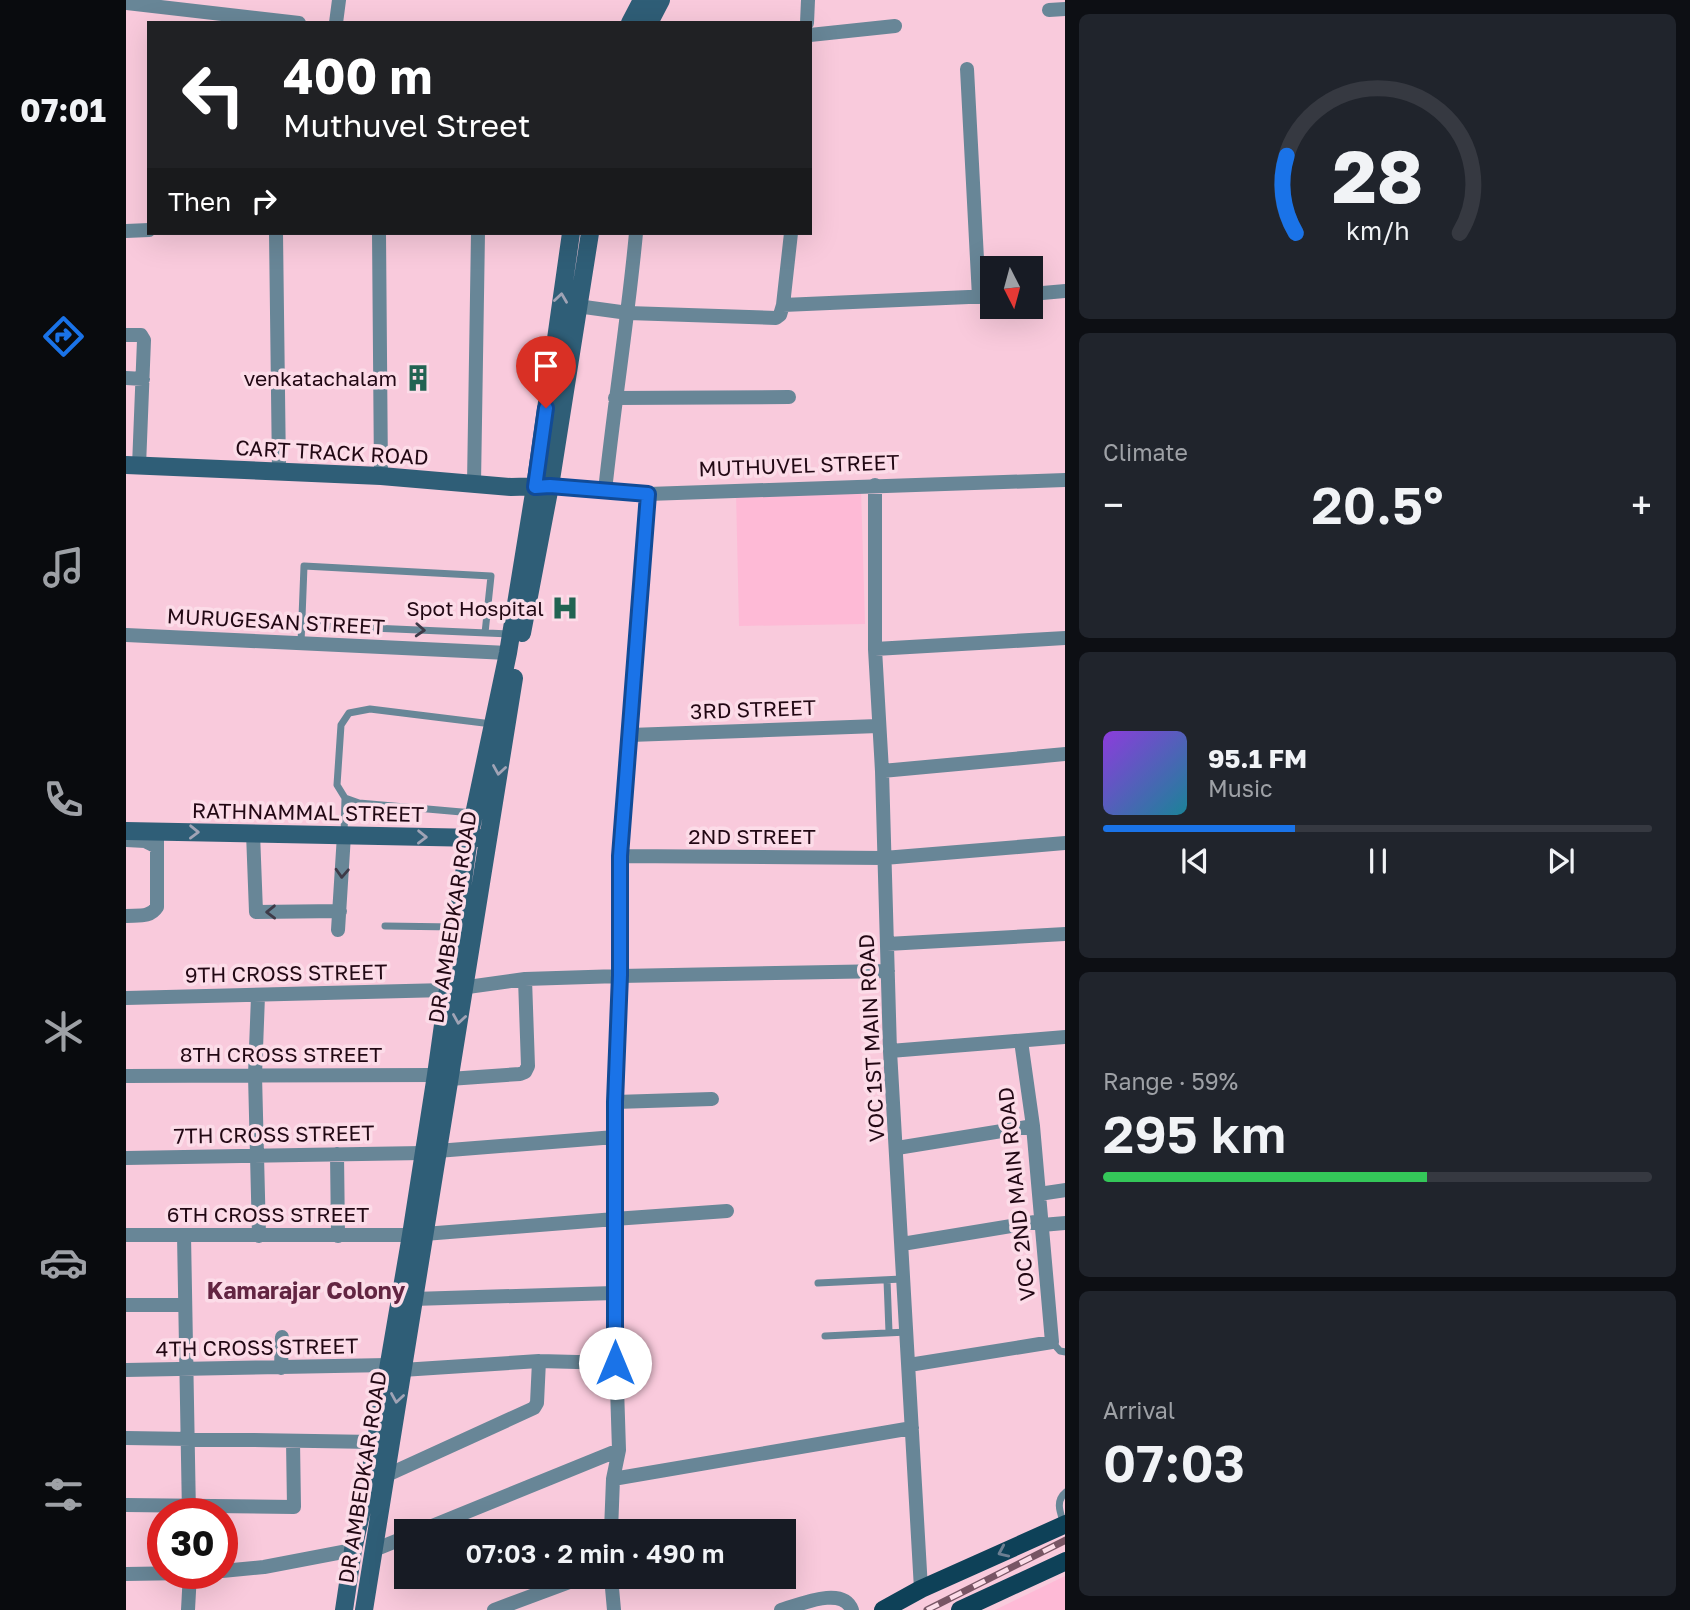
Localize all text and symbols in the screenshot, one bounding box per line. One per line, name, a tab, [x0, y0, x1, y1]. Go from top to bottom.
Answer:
text: 400 m	[283, 46, 432, 105]
icon: left	[168, 49, 259, 140]
text: 07:01	[20, 91, 106, 129]
text: Muthuvel Street	[283, 106, 531, 144]
text: 28	[1332, 132, 1423, 219]
icon: right	[245, 182, 283, 220]
text: Then	[168, 186, 231, 217]
text: km/h	[1346, 214, 1409, 245]
north arrow	[980, 256, 1043, 318]
map controls	[980, 256, 1043, 319]
one-way arrow	[553, 293, 568, 304]
icon: directions	[39, 312, 88, 361]
pin	[516, 336, 576, 408]
icon: arrive	[527, 347, 565, 385]
building icon: venkatachalam	[403, 363, 433, 393]
place label: venkatachalam	[244, 365, 397, 391]
street label: CART TRACK ROAD	[235, 434, 429, 470]
text: Climate	[1103, 438, 1188, 466]
street label: MUTHUVEL STREET	[698, 448, 900, 482]
text: 20.5°	[1312, 473, 1443, 535]
text: −	[1103, 482, 1124, 527]
text: +	[1631, 482, 1652, 527]
icon: music	[39, 543, 88, 592]
hospital icon: Spot Hospital	[550, 593, 580, 623]
place label: Spot Hospital	[406, 595, 544, 621]
street label: MURUGESAN STREET	[166, 602, 386, 640]
one-way arrow	[415, 622, 426, 637]
street label: 3RD STREET	[690, 694, 816, 724]
text: 95.1 FM	[1208, 743, 1307, 774]
one-way arrow	[492, 764, 507, 776]
text: Music	[1208, 774, 1273, 802]
icon: phone	[39, 775, 88, 824]
street label: RATHNAMMAL STREET	[192, 797, 424, 827]
street label: DR AMBEDKAR ROAD	[422, 809, 482, 1025]
street label: 2ND STREET	[688, 823, 816, 849]
one-way arrow	[189, 824, 200, 840]
one-way arrow	[417, 829, 427, 845]
icon: previous	[1176, 842, 1214, 880]
icon: pause	[1359, 842, 1397, 880]
icon: next	[1542, 842, 1580, 880]
one-way arrow	[334, 868, 349, 879]
one-way arrow	[266, 904, 276, 920]
street label: VOC 1ST MAIN ROAD	[853, 933, 889, 1143]
street label: 9TH CROSS STREET	[185, 958, 387, 988]
icon: climate	[39, 1007, 88, 1056]
one-way arrow	[452, 1013, 467, 1025]
street label: 8TH CROSS STREET	[180, 1041, 382, 1067]
text: Range · 59%	[1103, 1067, 1238, 1095]
street label: VOC 2ND MAIN ROAD	[992, 1086, 1040, 1302]
text: 295 km	[1103, 1102, 1286, 1164]
street label: 7TH CROSS STREET	[173, 1119, 375, 1149]
street label: 6TH CROSS STREET	[167, 1201, 369, 1227]
icon: car	[39, 1238, 88, 1287]
district label: Kamarajar Colony	[207, 1276, 405, 1304]
position arrow	[578, 1326, 652, 1400]
street label: 4TH CROSS STREET	[155, 1332, 359, 1362]
street label: DR AMBEDKAR ROAD	[332, 1369, 392, 1585]
one-way arrow	[390, 1392, 405, 1404]
text: Arrival	[1103, 1396, 1175, 1424]
text: 07:03	[1103, 1431, 1245, 1493]
icon: filters	[39, 1470, 88, 1519]
speed limit sign: 30	[147, 1498, 238, 1589]
text: 07:03 · 2 min · 490 m	[465, 1538, 725, 1569]
one-way arrow	[998, 1544, 1010, 1558]

